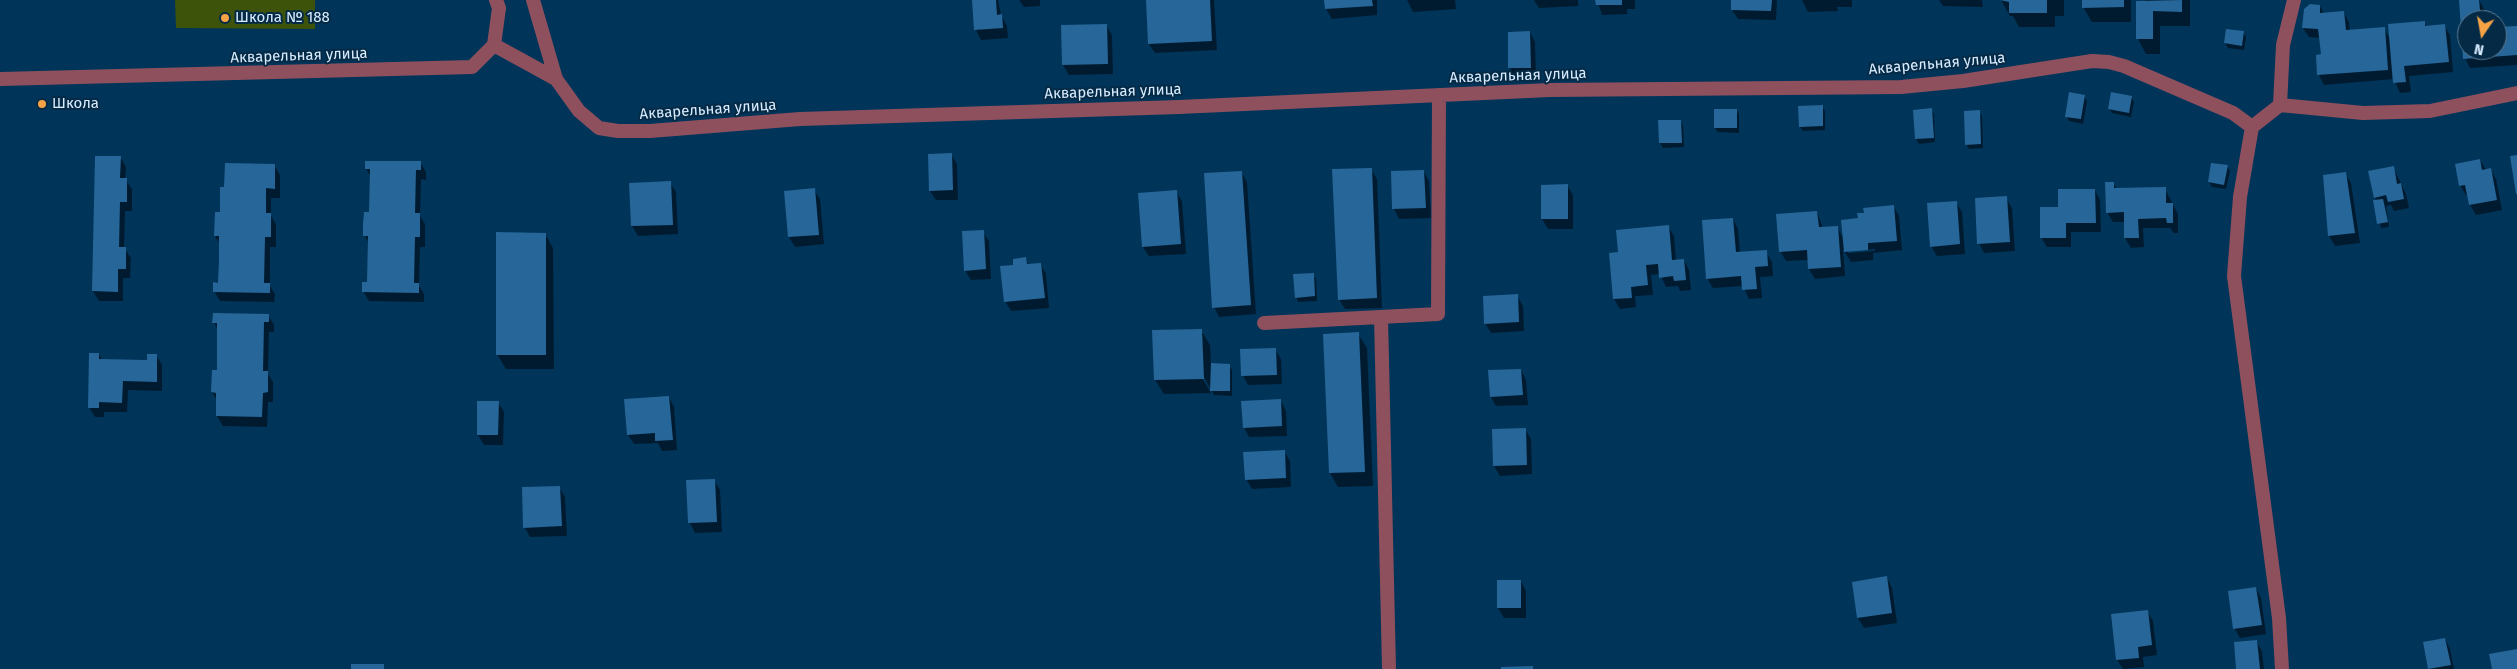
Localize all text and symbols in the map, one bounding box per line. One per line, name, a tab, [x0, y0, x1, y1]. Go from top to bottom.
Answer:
place label: Школа № 188	[235, 9, 330, 27]
north arrow	[2457, 10, 2507, 60]
marker: Школа № 188	[219, 12, 231, 24]
text: N	[2473, 40, 2485, 58]
street label: Акварельная улица	[230, 45, 368, 67]
street label: Акварельная улица	[1868, 49, 2006, 79]
street label: Акварельная улица	[1449, 65, 1587, 87]
street label: Акварельная улица	[1044, 81, 1182, 103]
place label: Школа	[52, 95, 99, 113]
street label: Акварельная улица	[639, 96, 777, 124]
marker: Школа	[36, 98, 48, 110]

